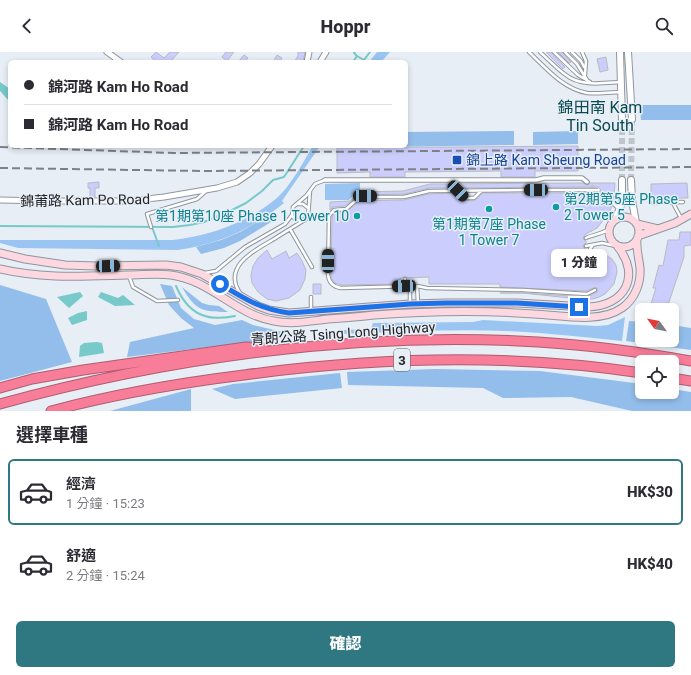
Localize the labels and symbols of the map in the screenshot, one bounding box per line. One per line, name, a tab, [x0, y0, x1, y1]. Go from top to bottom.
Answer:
district label: 錦田南 Kam Tin South	[558, 98, 642, 135]
place label: 錦上路 Kam Sheung Road	[466, 152, 626, 168]
marker: 錦上路 Kam Sheung Road	[451, 154, 463, 166]
car	[445, 178, 471, 204]
car	[524, 184, 548, 196]
car	[353, 190, 377, 202]
street label: 錦莆路 Kam Po Road	[20, 191, 150, 209]
place label: 第2期第5座 Phase 2 Tower 5	[564, 191, 678, 223]
marker: 第2期第5座 Phase 2 Tower 5	[551, 202, 561, 212]
marker: 第1期第7座 Phase 1 Tower 7	[484, 204, 494, 214]
place label: 第1期第10座 Phase 1 Tower 10	[155, 208, 349, 224]
marker: 第1期第10座 Phase 1 Tower 10	[352, 211, 362, 221]
place label: 第1期第7座 Phase 1 Tower 7	[432, 216, 546, 248]
car	[322, 249, 334, 273]
callout: 1 分鐘	[551, 249, 607, 277]
car	[96, 260, 120, 272]
route start	[211, 275, 229, 293]
car	[392, 280, 416, 292]
route end	[570, 298, 588, 316]
north arrow	[635, 303, 679, 347]
street label: 青朗公路 Tsing Long Highway	[250, 319, 436, 347]
road number: 3	[394, 349, 410, 371]

